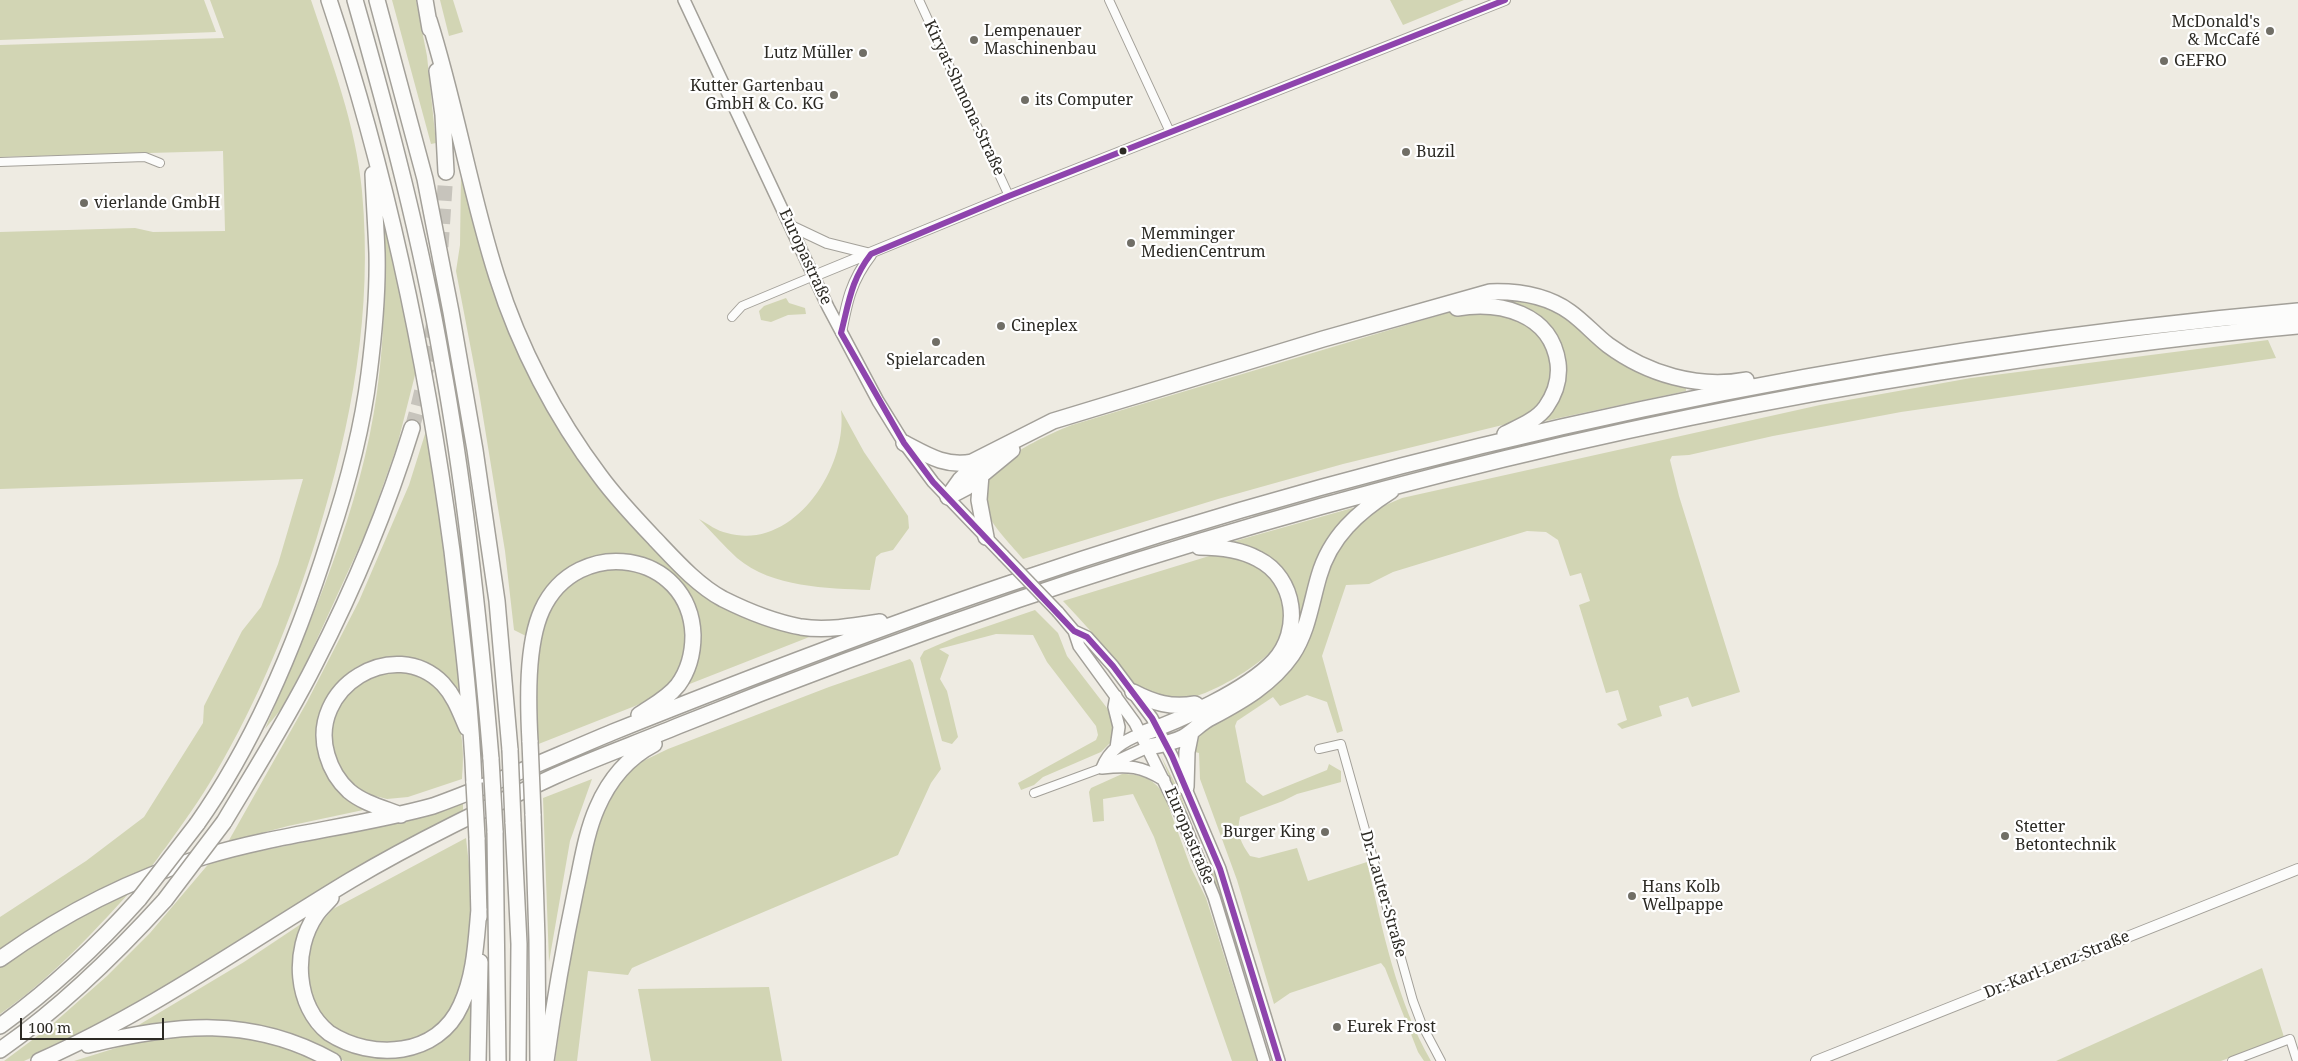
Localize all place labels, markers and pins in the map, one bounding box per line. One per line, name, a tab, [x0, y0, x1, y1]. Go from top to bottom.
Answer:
place label: McDonald's & McCafé	[2171, 12, 2260, 50]
place label: Lempenauer Maschinenbau	[984, 21, 1097, 59]
marker: McDonald's & McCafé	[2264, 25, 2276, 37]
marker: Lempenauer Maschinenbau	[968, 34, 980, 46]
place label: Lutz Müller	[764, 43, 853, 63]
marker: Lutz Müller	[857, 47, 869, 59]
place label: GEFRO	[2174, 51, 2227, 71]
marker: GEFRO	[2158, 55, 2170, 67]
place label: Kutter Gartenbau GmbH & Co. KG	[690, 76, 824, 114]
marker: Kutter Gartenbau GmbH & Co. KG	[828, 89, 840, 101]
place label: its Computer	[1035, 90, 1133, 110]
marker: its Computer	[1019, 94, 1031, 106]
place label: Buzil	[1416, 142, 1455, 162]
unlabelled marker	[1118, 146, 1128, 156]
marker: Buzil	[1400, 146, 1412, 158]
place label: vierlande GmbH	[94, 193, 220, 213]
marker: vierlande GmbH	[78, 197, 90, 209]
place label: Memminger MedienCentrum	[1141, 224, 1266, 262]
marker: Memminger MedienCentrum	[1125, 237, 1137, 249]
place label: Cineplex	[1011, 316, 1077, 336]
marker: Cineplex	[995, 320, 1007, 332]
marker: Spielarcaden	[930, 336, 942, 348]
place label: Spielarcaden	[886, 350, 986, 370]
place label: Stetter Betontechnik	[2015, 817, 2116, 855]
place label: Burger King	[1223, 822, 1315, 842]
marker: Burger King	[1319, 826, 1331, 838]
marker: Stetter Betontechnik	[1999, 830, 2011, 842]
place label: Hans Kolb Wellpappe	[1642, 877, 1723, 915]
marker: Hans Kolb Wellpappe	[1626, 890, 1638, 902]
place label: Eurek Frost	[1347, 1017, 1436, 1037]
marker: Eurek Frost	[1331, 1021, 1343, 1033]

